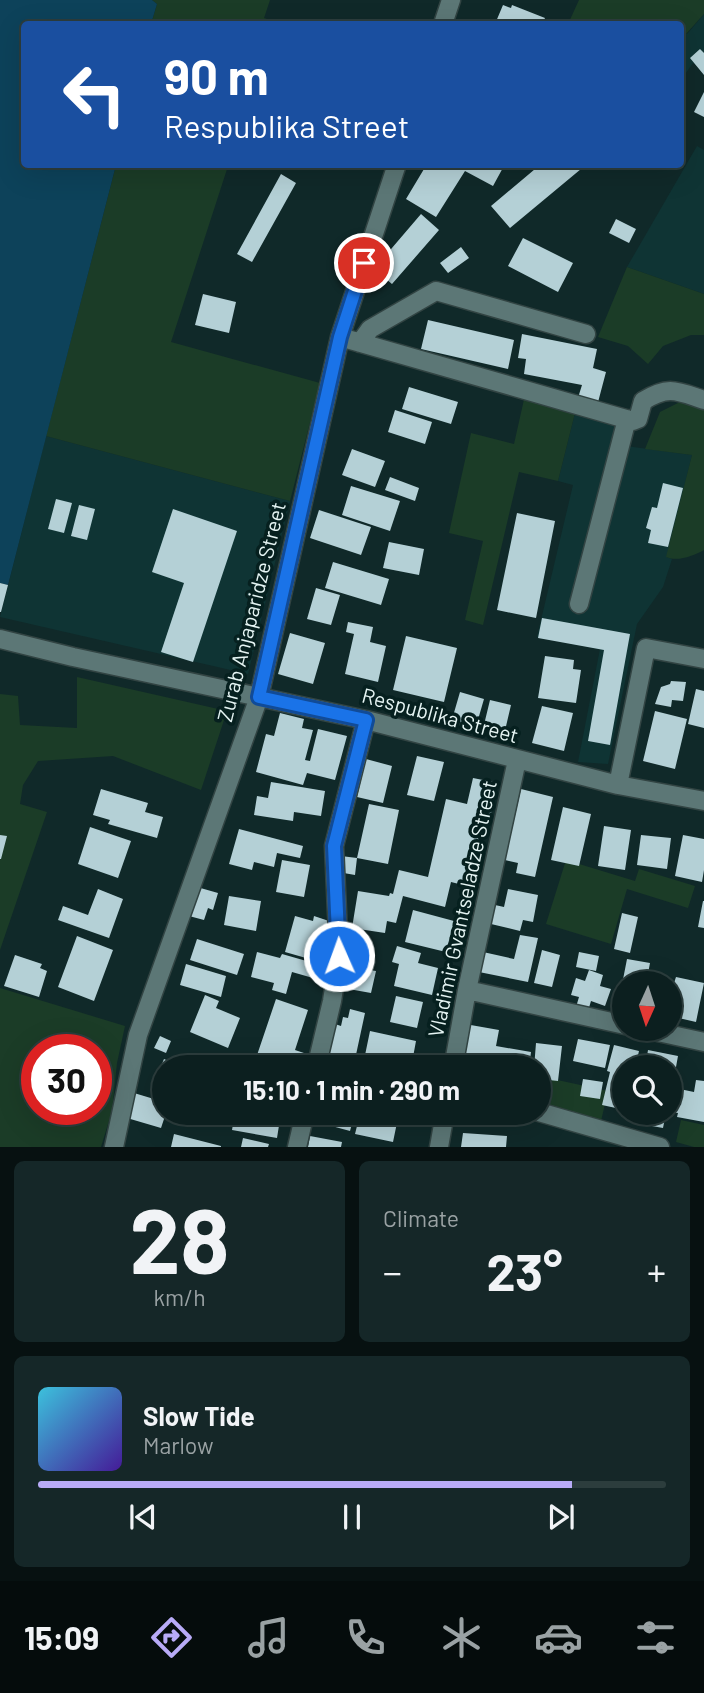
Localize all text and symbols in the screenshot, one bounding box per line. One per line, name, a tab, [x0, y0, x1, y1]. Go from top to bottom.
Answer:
text: 90 m	[164, 46, 269, 105]
icon: left	[49, 49, 140, 140]
text: Respublika Street	[164, 106, 409, 144]
pin	[334, 233, 394, 293]
icon: arrive	[345, 244, 383, 282]
street label: Zurab Anjaparidze Street	[211, 499, 290, 724]
street label: Respublika Street	[359, 682, 521, 747]
street label: Vladimir Gvantseladze Street	[422, 778, 501, 1039]
position arrow	[302, 919, 376, 993]
north arrow	[612, 971, 682, 1041]
map controls	[612, 971, 682, 1125]
speed limit sign: 30	[21, 1034, 112, 1125]
button: search	[612, 1055, 682, 1125]
text: 15:10 · 1 min · 290 m	[243, 1074, 460, 1105]
text: 28	[129, 1183, 230, 1292]
text: Climate	[383, 1204, 459, 1232]
text: 23°	[486, 1239, 563, 1301]
text: −	[383, 1248, 402, 1294]
text: +	[647, 1248, 666, 1294]
text: km/h	[153, 1283, 206, 1311]
text: Slow Tide	[143, 1400, 255, 1431]
text: Marlow	[143, 1431, 214, 1459]
icon: previous	[124, 1498, 162, 1536]
icon: pause	[333, 1498, 371, 1536]
icon: next	[542, 1498, 580, 1536]
icon: directions	[147, 1613, 196, 1662]
icon: music	[244, 1613, 293, 1662]
icon: phone	[341, 1613, 390, 1662]
icon: climate	[437, 1613, 486, 1662]
icon: car	[534, 1613, 583, 1662]
icon: filters	[631, 1613, 680, 1662]
text: 15:09	[24, 1618, 99, 1656]

